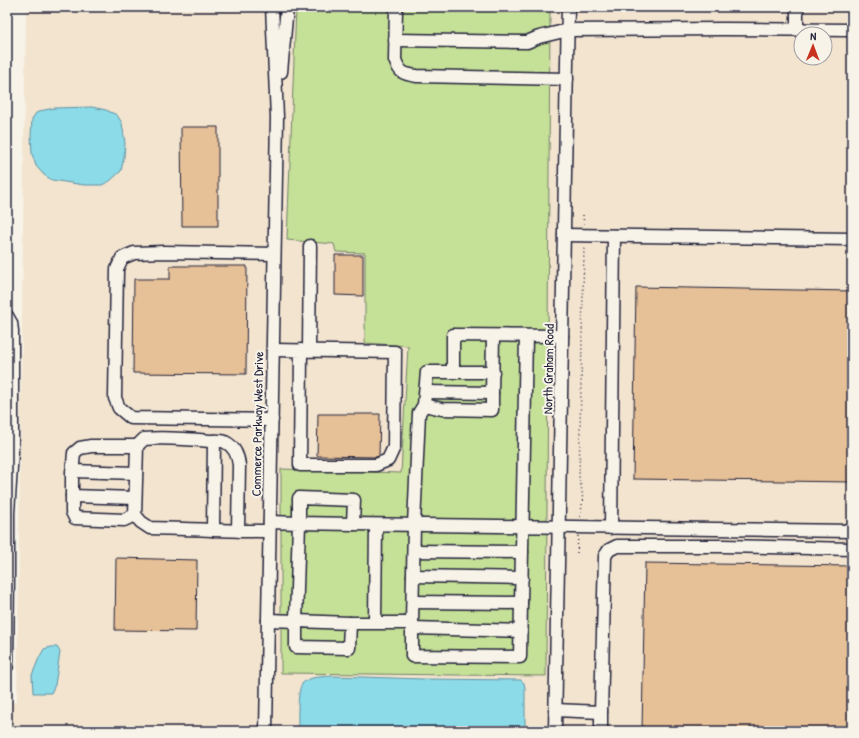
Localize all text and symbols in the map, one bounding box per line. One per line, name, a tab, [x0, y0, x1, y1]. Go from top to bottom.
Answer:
north arrow	[793, 26, 833, 66]
text: N	[810, 29, 816, 43]
street label: North Graham Road	[538, 324, 558, 414]
street label: Commerce Parkway West Drive	[247, 351, 267, 497]

